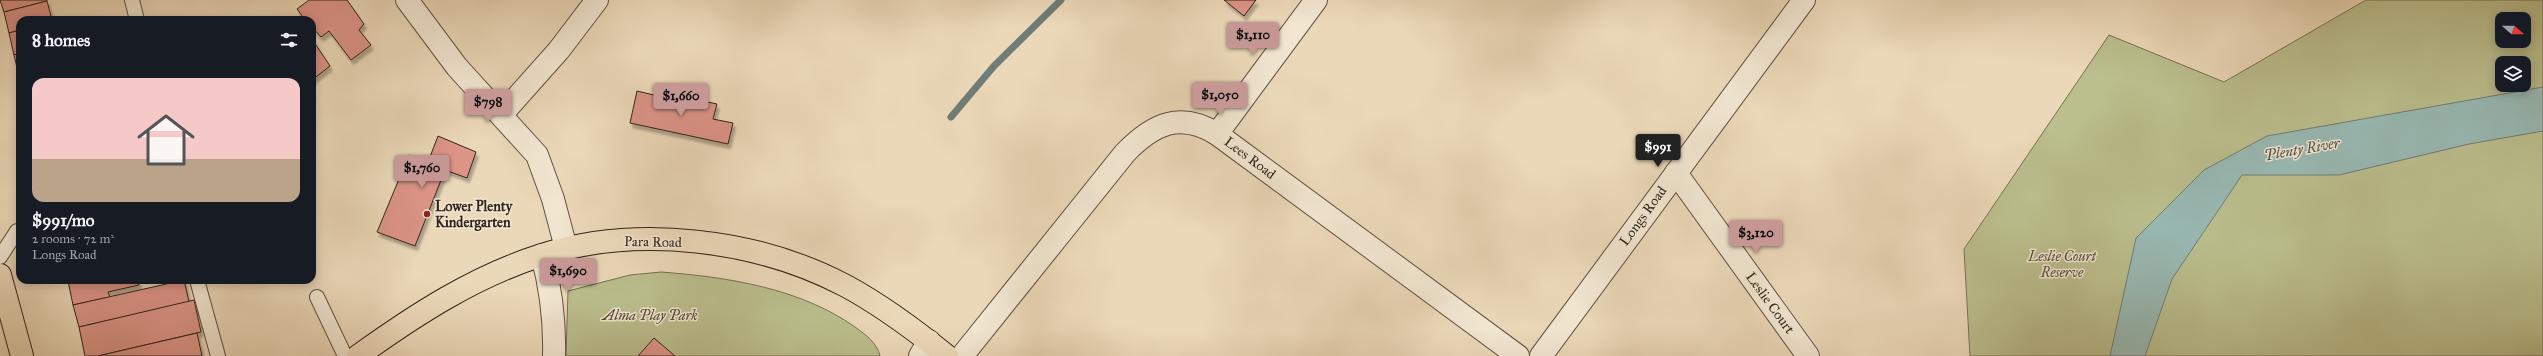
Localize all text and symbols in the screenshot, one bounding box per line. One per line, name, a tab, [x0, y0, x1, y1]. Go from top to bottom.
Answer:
north arrow	[2495, 12, 2531, 48]
map controls	[2495, 12, 2531, 92]
pin: $1,110	[1220, 22, 1286, 56]
text: $1,110	[1236, 27, 1270, 43]
icon: filters	[278, 29, 300, 51]
text: 8 homes	[32, 30, 90, 51]
button: layers	[2495, 56, 2531, 92]
pin: $1,050	[1187, 82, 1253, 116]
pin: $1,660	[648, 83, 714, 117]
text: $1,050	[1201, 87, 1239, 103]
text: $1,660	[662, 88, 700, 104]
pin: $798	[464, 89, 512, 123]
text: $798	[474, 94, 502, 110]
icon: home	[130, 104, 202, 176]
street label: Lees Road	[1221, 133, 1279, 183]
water label: Plenty River	[2263, 133, 2342, 164]
pin: $991	[1634, 134, 1682, 168]
text: $991	[1645, 139, 1671, 155]
pin: $1,760	[389, 155, 455, 189]
text: $1,760	[404, 160, 440, 176]
street label: Longs Road	[1616, 183, 1670, 249]
place label: Lower Plenty Kindergarten	[435, 198, 514, 232]
marker: Lower Plenty Kindergarten	[422, 209, 432, 219]
text: $991/mo	[32, 210, 95, 231]
pin: $3,120	[1723, 220, 1789, 254]
text: $3,120	[1738, 225, 1774, 241]
text: 2 rooms · 72 m²	[32, 231, 114, 247]
street label: Para Road	[624, 233, 682, 251]
text: Longs Road	[32, 247, 97, 263]
park label: Leslie Court Reserve	[2027, 248, 2097, 281]
pin: $1,690	[535, 258, 601, 292]
text: $1,690	[549, 263, 587, 279]
street label: Leslie Court	[1742, 269, 1798, 337]
park label: Alma Play Park	[601, 307, 698, 324]

